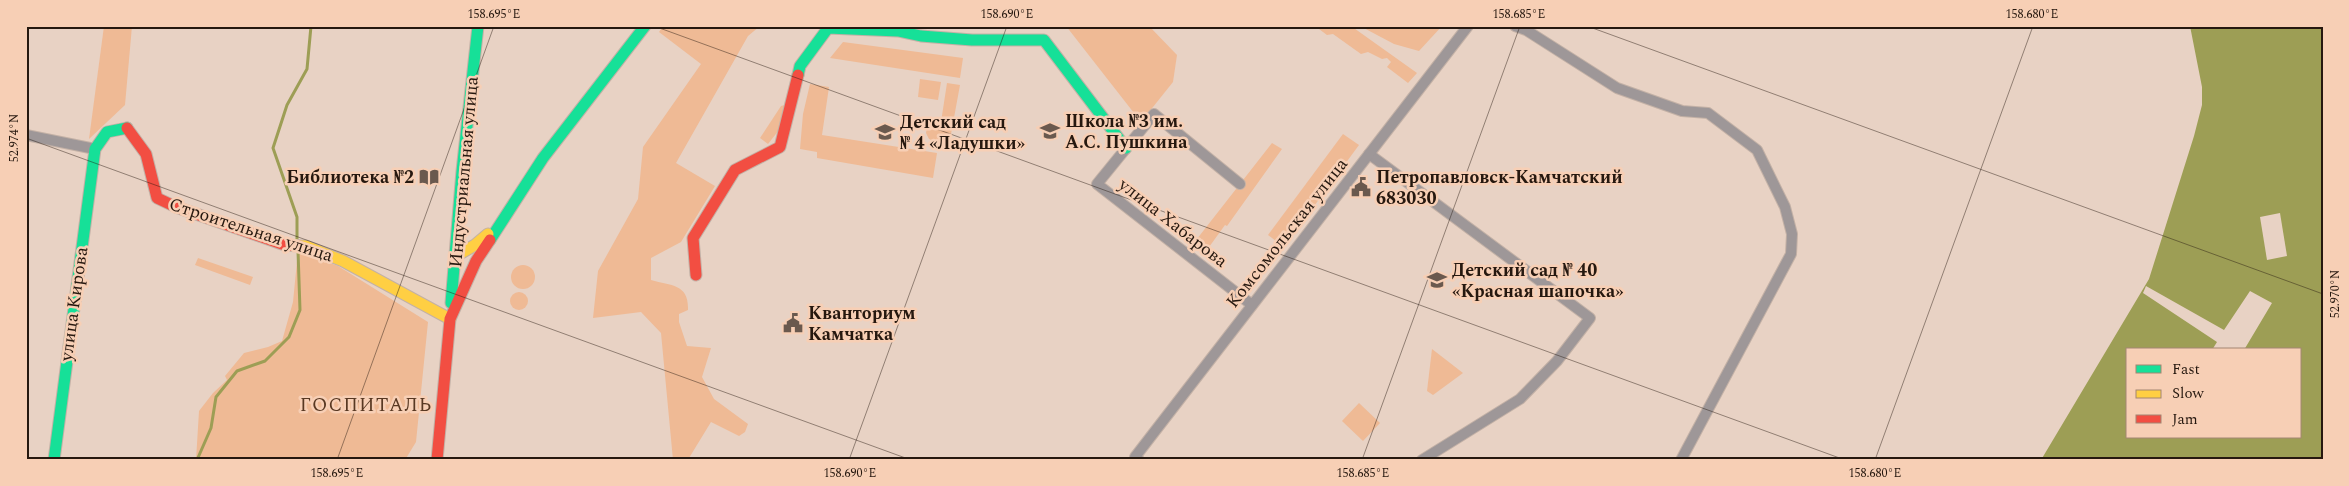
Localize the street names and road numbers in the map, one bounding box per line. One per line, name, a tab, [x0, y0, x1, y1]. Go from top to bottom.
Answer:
street label: Индустриальная улица	[442, 75, 486, 269]
street label: Комсомольская улица	[1220, 152, 1354, 314]
street label: улица Хабарова	[1112, 171, 1234, 274]
street label: Строительная улица	[166, 191, 337, 269]
street label: улица Кирова	[52, 245, 95, 364]

